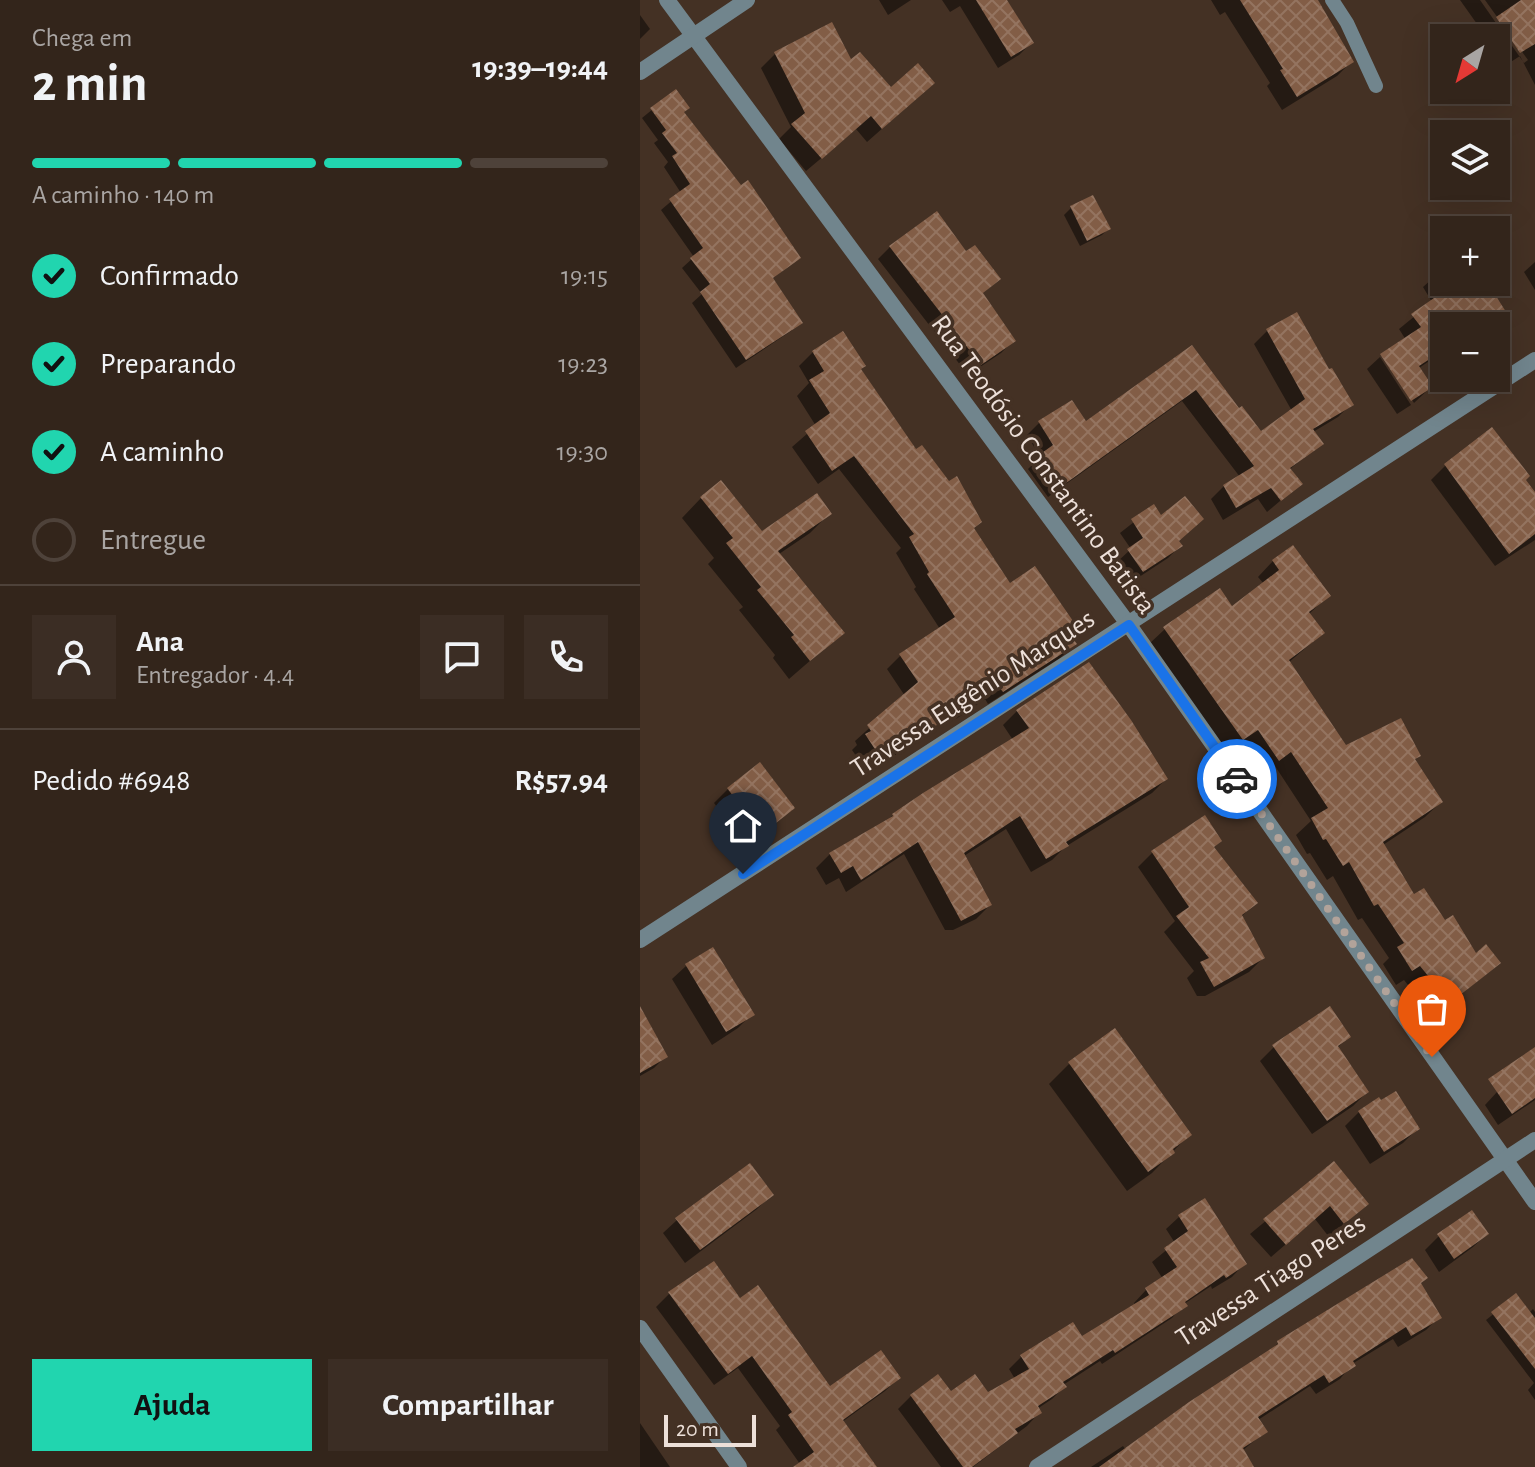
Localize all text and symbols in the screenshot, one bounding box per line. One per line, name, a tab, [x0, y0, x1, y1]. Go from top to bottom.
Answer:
north arrow	[1430, 24, 1510, 104]
map controls	[1430, 24, 1510, 392]
text: Chega em	[32, 25, 132, 51]
text: 19:39–19:44	[472, 53, 608, 83]
text: 2 min	[32, 58, 147, 110]
button: layers	[1430, 120, 1510, 200]
text: A caminho · 140 m	[32, 182, 214, 208]
button: +	[1430, 216, 1510, 296]
icon: check	[32, 254, 76, 298]
text: Confirmado	[100, 261, 239, 291]
text: 19:15	[561, 263, 608, 289]
street label: Rua Teodósio Constantino Batista	[925, 310, 1161, 620]
button: −	[1430, 312, 1510, 392]
icon: check	[32, 342, 76, 386]
text: Preparando	[100, 349, 236, 379]
text: 19:23	[558, 351, 608, 377]
icon: check	[32, 430, 76, 474]
text: A caminho	[100, 437, 224, 467]
text: 19:30	[556, 439, 608, 465]
text: Entregue	[100, 525, 206, 555]
street label: Travessa Eugênio Marques	[846, 605, 1100, 783]
button: person	[32, 615, 116, 699]
button: chat	[420, 615, 504, 699]
button: phone	[524, 615, 608, 699]
text: Ana	[136, 627, 184, 657]
text: Entregador · 4.4	[136, 662, 294, 688]
courier	[1197, 739, 1277, 819]
icon: car	[1215, 757, 1259, 801]
text: Pedido #6948	[32, 766, 191, 796]
text: R$57.94	[514, 766, 608, 796]
pin	[709, 792, 777, 874]
icon: home	[721, 804, 765, 848]
pin	[1398, 975, 1466, 1057]
icon: bag	[1410, 987, 1454, 1031]
street label: Travessa Tiago Peres	[1171, 1209, 1371, 1353]
button: Ajuda	[32, 1359, 312, 1451]
button: Compartilhar	[328, 1359, 608, 1451]
scale bar	[664, 1411, 756, 1447]
text: 20 m	[676, 1418, 719, 1440]

